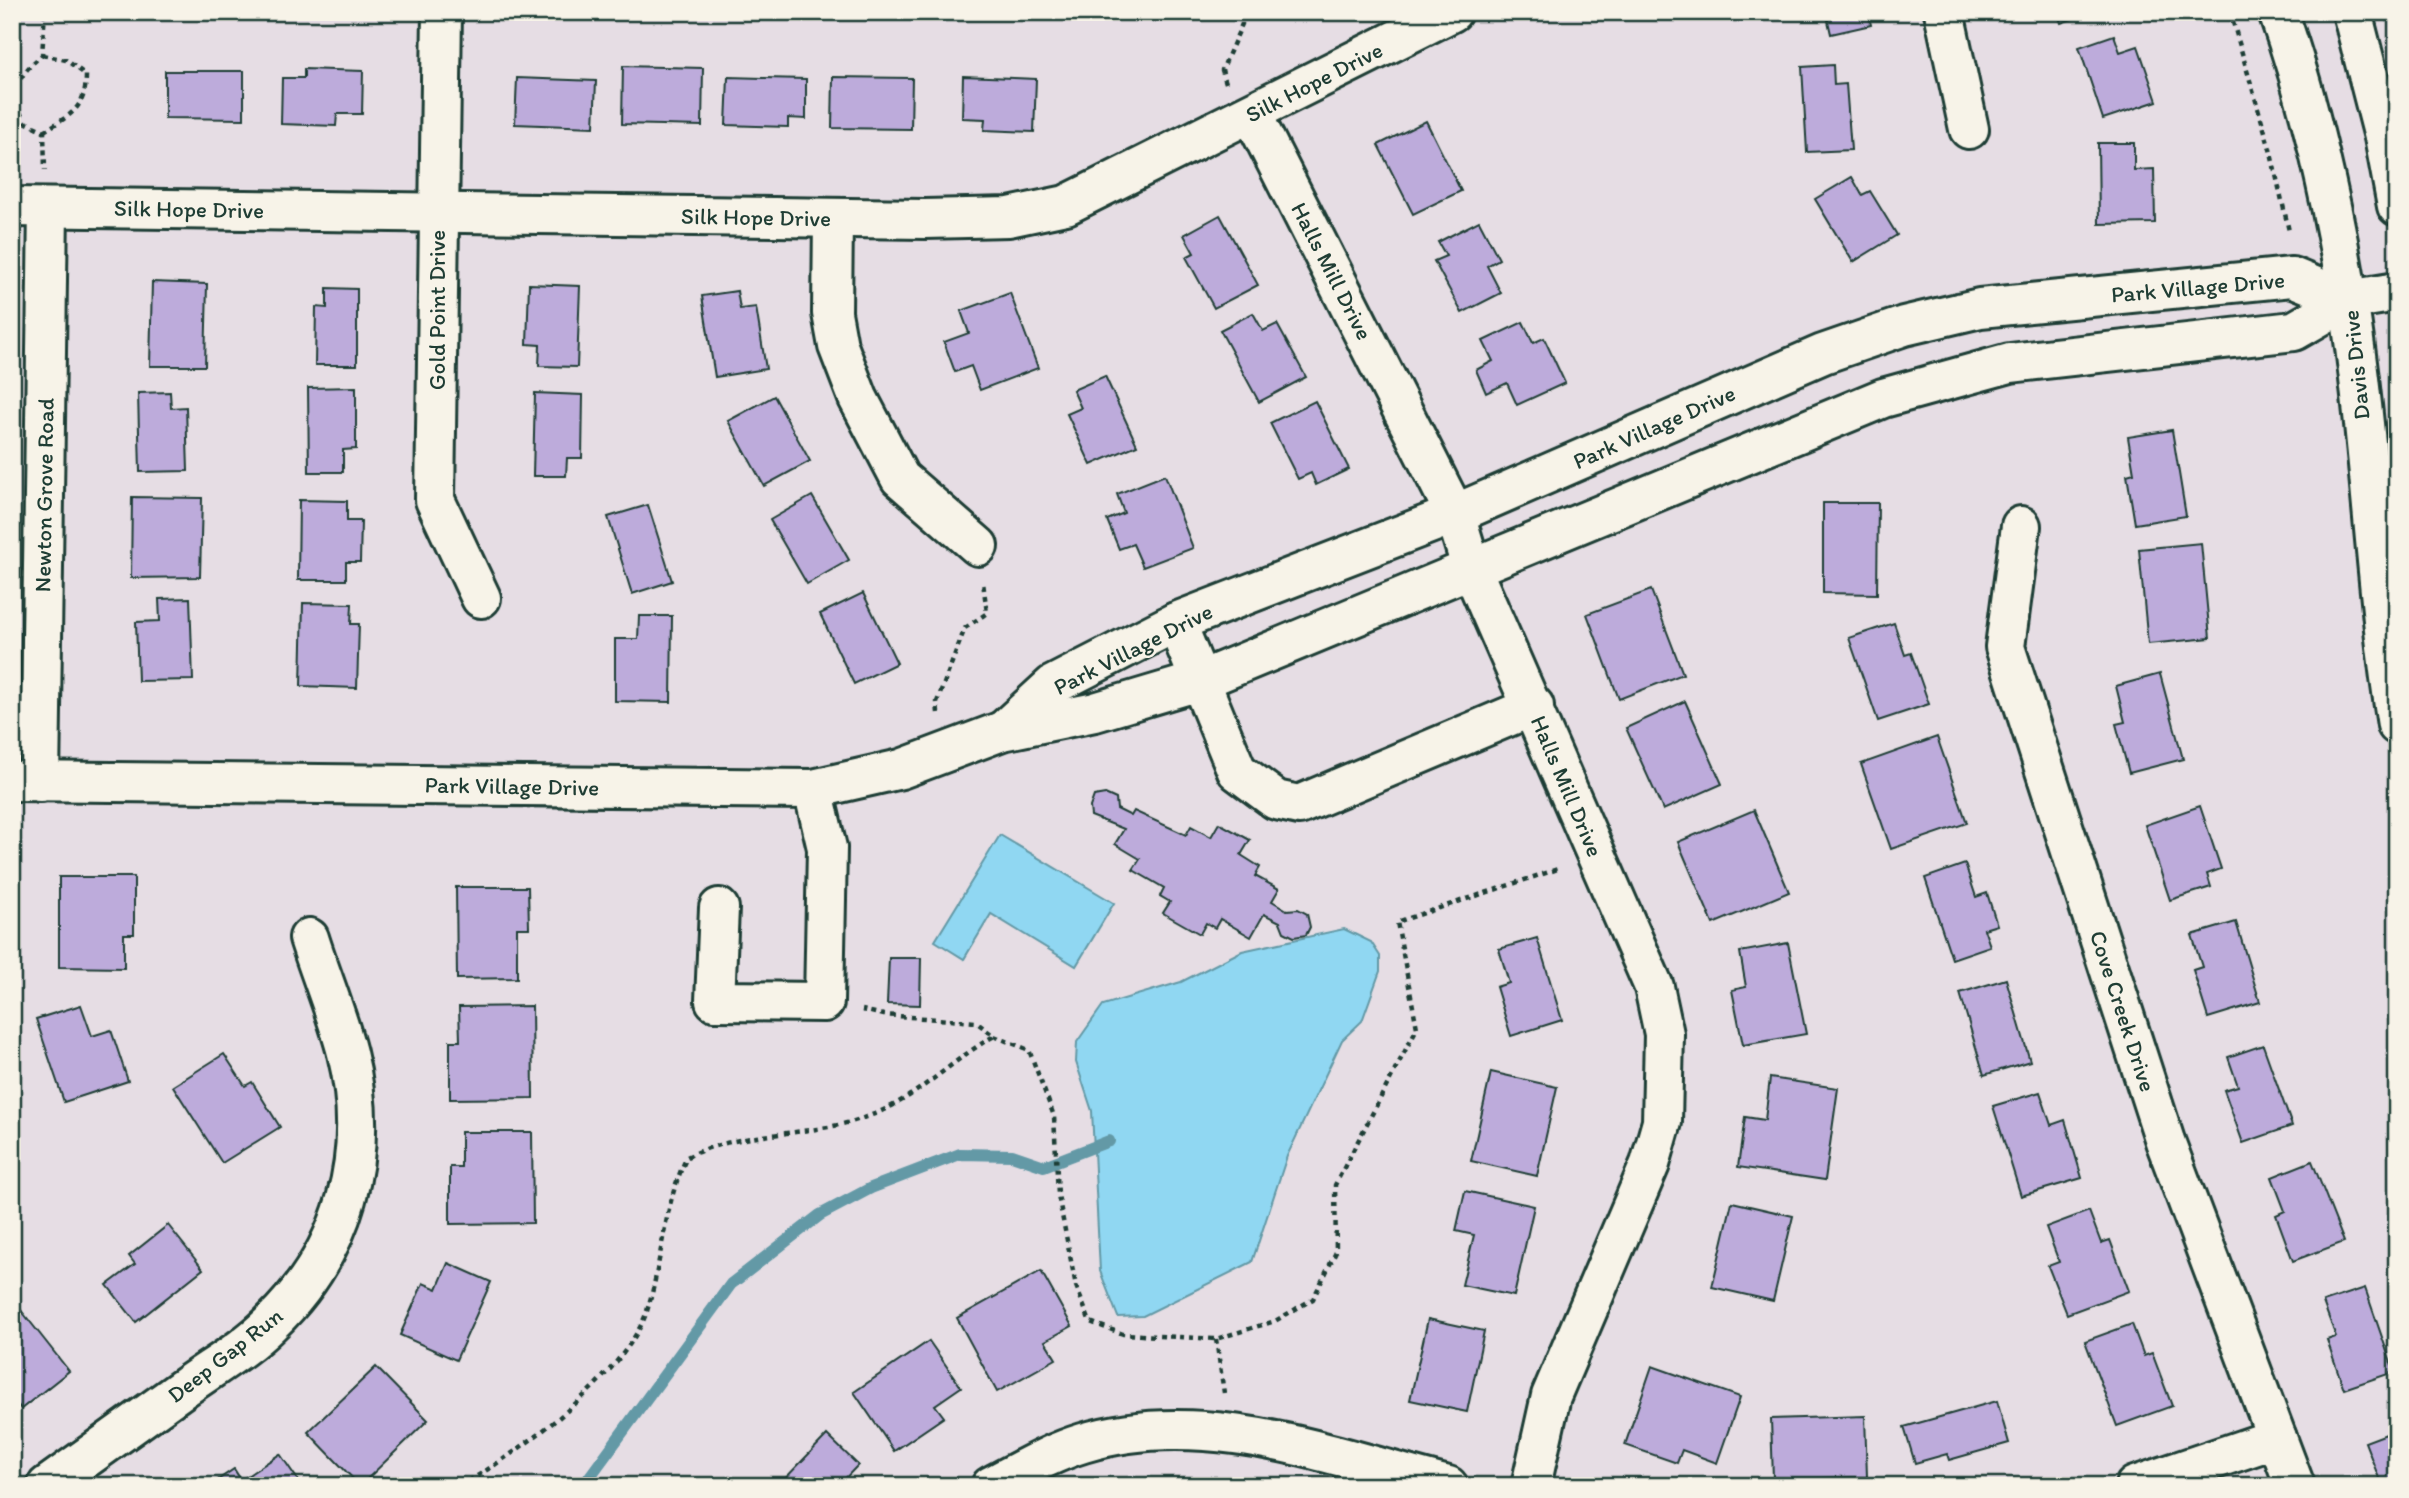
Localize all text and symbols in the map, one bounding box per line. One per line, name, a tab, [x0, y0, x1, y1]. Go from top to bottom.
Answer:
street label: Silk Hope Drive	[1241, 35, 1387, 129]
street label: Silk Hope Drive	[114, 194, 264, 224]
street label: Halls Mill Drive	[1285, 197, 1379, 345]
street label: Silk Hope Drive	[681, 202, 831, 232]
street label: Gold Point Drive	[423, 230, 451, 390]
street label: Park Village Drive	[2110, 265, 2286, 309]
street label: Davis Drive	[2336, 309, 2376, 421]
street label: Park Village Drive	[1569, 379, 1739, 475]
street label: Newton Grove Road	[28, 397, 60, 593]
street label: Park Village Drive	[1049, 597, 1217, 701]
street label: Halls Mill Drive	[1525, 711, 1609, 861]
street label: Park Village Drive	[424, 770, 600, 802]
street label: Cove Creek Drive	[2084, 927, 2162, 1095]
street label: Deep Gap Run	[162, 1301, 288, 1409]

